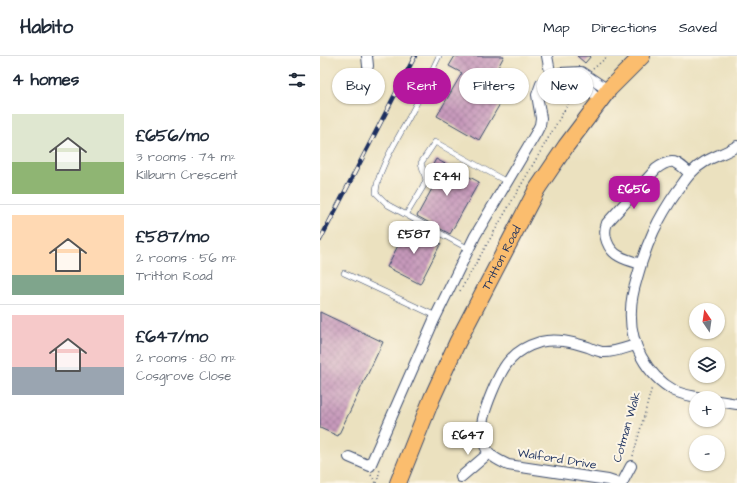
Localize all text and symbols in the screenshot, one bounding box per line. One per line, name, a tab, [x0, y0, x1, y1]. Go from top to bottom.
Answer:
text: Habito	[20, 14, 73, 41]
text: Map	[543, 18, 570, 38]
text: Directions	[592, 18, 657, 38]
text: Saved	[679, 18, 717, 38]
text: 4 homes	[12, 68, 79, 92]
chip: Buy	[332, 68, 385, 104]
chip: Rent	[393, 68, 451, 104]
chip: Filters	[459, 68, 529, 104]
chip: New	[537, 68, 593, 104]
icon: filters	[286, 69, 308, 91]
text: £656/mo	[136, 124, 209, 148]
icon: home	[44, 130, 92, 178]
text: 3 rooms · 74 m²	[136, 148, 236, 166]
pin: £441	[423, 163, 471, 197]
text: Kilburn Crescent	[136, 166, 238, 184]
text: £441	[434, 167, 460, 185]
pin: £656	[610, 176, 658, 210]
text: £656	[618, 180, 650, 198]
pin: £587	[390, 221, 438, 255]
street label: Tritton Road	[477, 222, 525, 293]
text: £587/mo	[136, 225, 209, 249]
text: £587	[398, 225, 430, 243]
icon: home	[44, 231, 92, 279]
text: 2 rooms · 56 m²	[136, 249, 237, 267]
text: Tritton Road	[136, 267, 213, 285]
north arrow	[689, 303, 725, 339]
map controls	[689, 303, 725, 471]
text: £647/mo	[136, 325, 208, 349]
icon: home	[44, 331, 92, 379]
button: layers	[689, 347, 725, 383]
text: 2 rooms · 80 m²	[136, 349, 236, 367]
text: Cosgrove Close	[136, 367, 231, 385]
street label: Cotman Walk	[609, 389, 645, 464]
button: +	[689, 391, 725, 427]
pin: £647	[444, 422, 492, 456]
text: £647	[452, 426, 484, 444]
button: −	[689, 435, 725, 471]
street label: Walford Drive	[516, 444, 598, 474]

